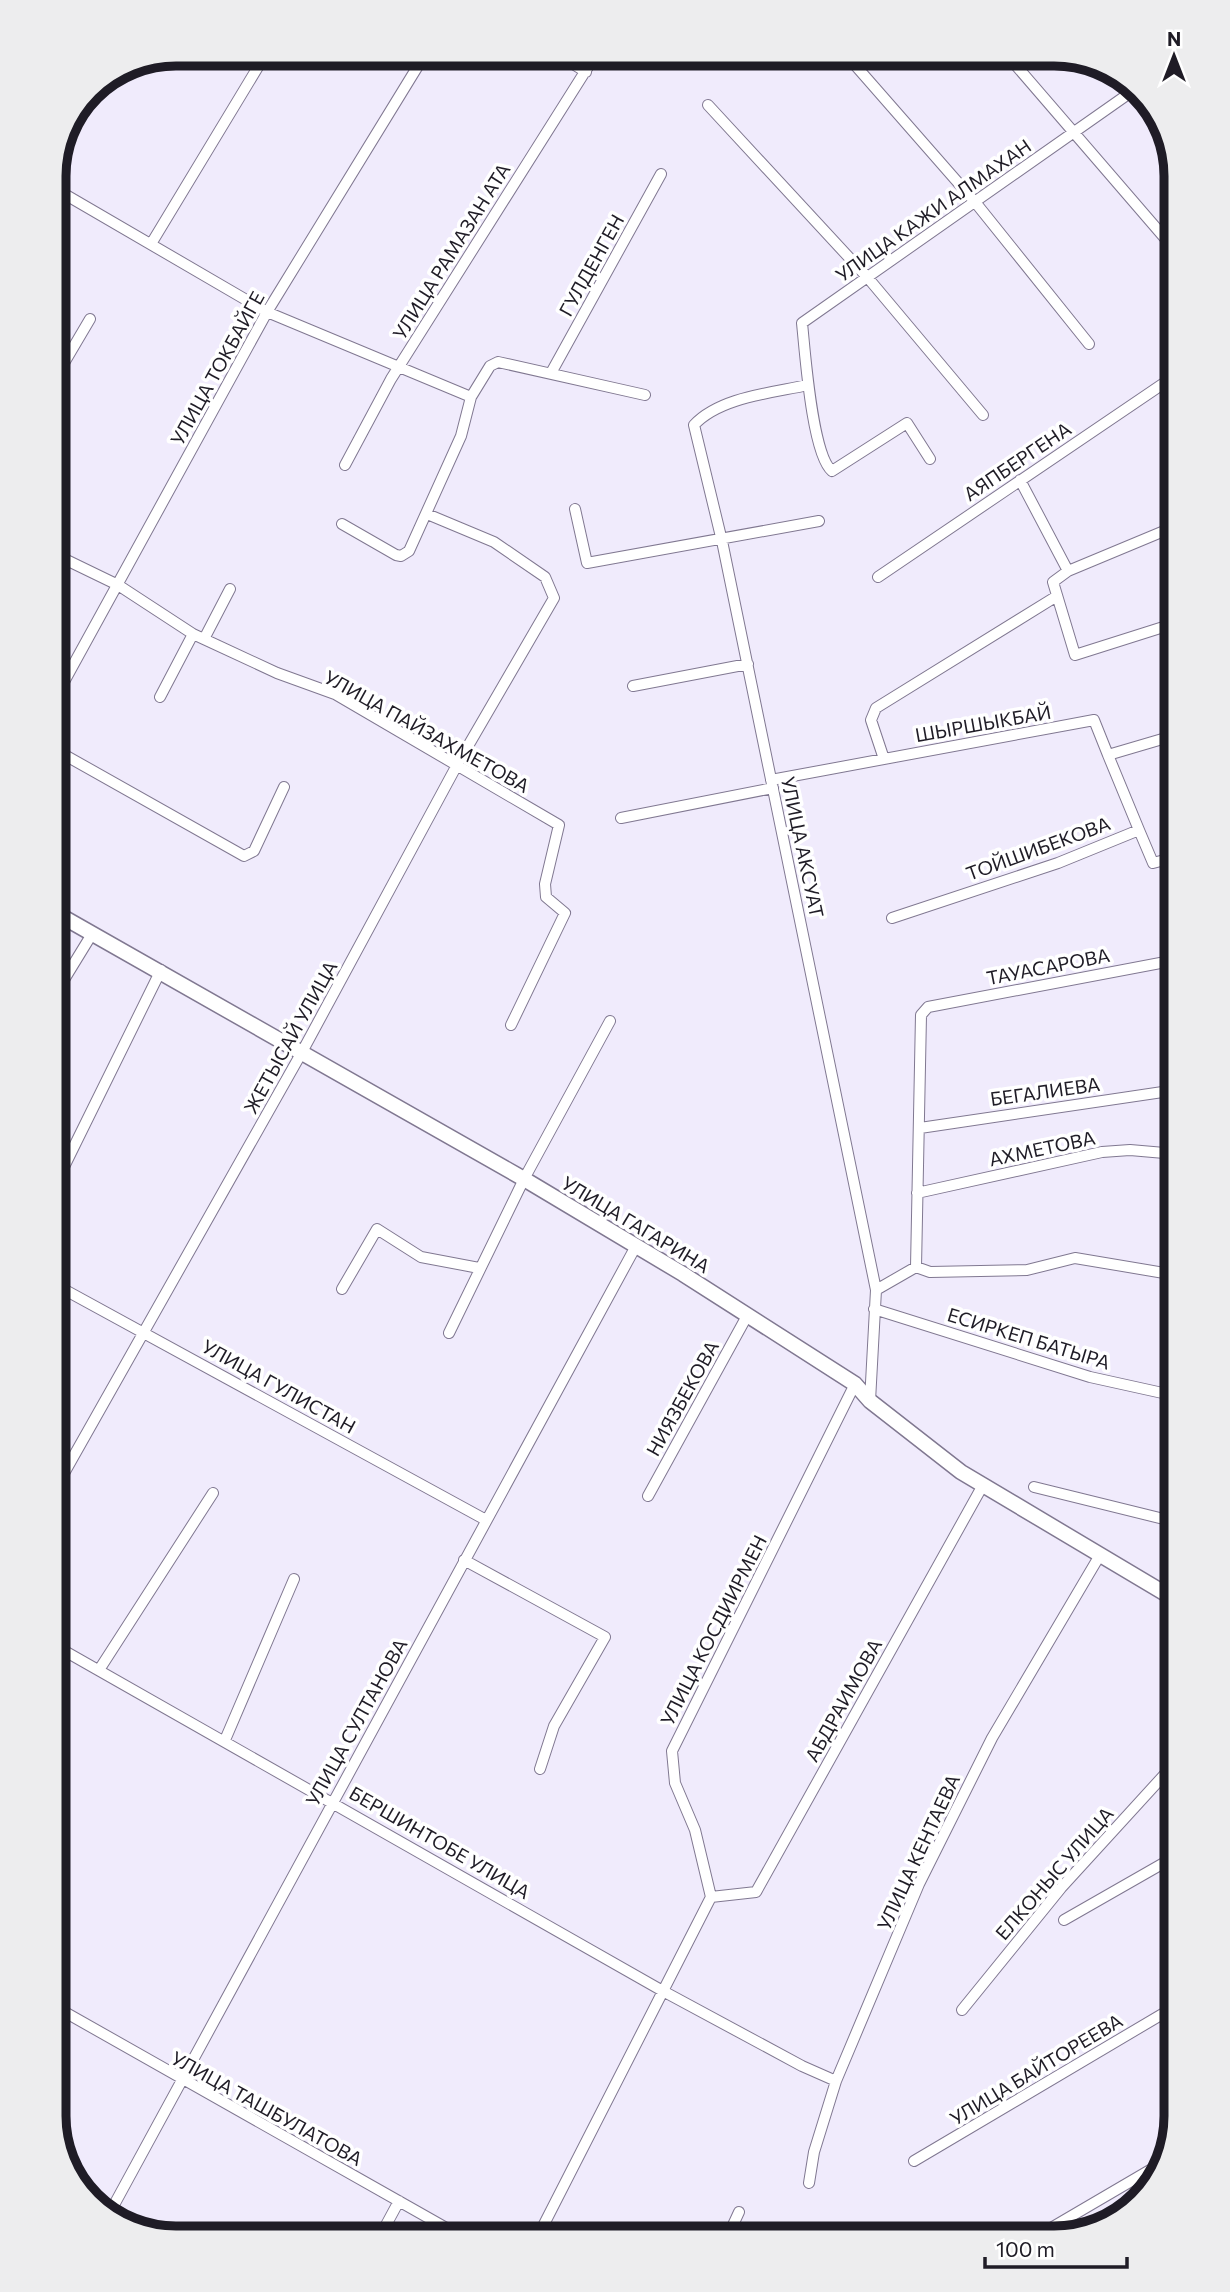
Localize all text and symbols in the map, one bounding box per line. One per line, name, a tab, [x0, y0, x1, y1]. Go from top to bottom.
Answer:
north arrow	[1139, 21, 1209, 91]
text: N	[1167, 27, 1181, 50]
street label: УЛИЦА КАЖИ АЛМАХАН	[831, 134, 1035, 286]
street label: УЛИЦА РАМАЗАН АТА	[387, 159, 515, 343]
street label: ГУЛДЕНГЕН	[554, 210, 628, 320]
street label: УЛИЦА ТОКБАЙГЕ	[165, 287, 269, 449]
street label: АЯПБЕРГЕНА	[959, 417, 1075, 505]
street label: УЛИЦА ПАЙЗАХМЕТОВА	[320, 665, 534, 797]
street label: ШЫРШЫКБАЙ	[913, 700, 1053, 746]
street label: УЛИЦА АКСУАТ	[777, 774, 829, 920]
street label: ТОЙШИБЕКОВА	[963, 811, 1113, 885]
street label: ТАУАСАРОВА	[984, 943, 1112, 989]
street label: ЖЕТЫСАЙ УЛИЦА	[238, 956, 342, 1118]
street label: БЕГАЛИЕВА	[989, 1072, 1101, 1110]
street label: АХМЕТОВА	[987, 1126, 1097, 1170]
street label: УЛИЦА ГАГАРИНА	[558, 1171, 714, 1277]
street label: ЕСИРКЕП БАТЫРА	[945, 1302, 1113, 1374]
street label: УЛИЦА ГУЛИСТАН	[198, 1334, 360, 1438]
street label: НИЯЗБЕКОВА	[641, 1336, 723, 1460]
street label: УЛИЦА КОСДИИРМЕН	[655, 1531, 771, 1729]
street label: УЛИЦА СУЛТАНОВА	[300, 1634, 412, 1810]
street label: АБДРАИМОВА	[800, 1635, 886, 1765]
street label: УЛИЦА КЕНТАЕВА	[872, 1770, 964, 1934]
street label: БЕРШИНТОБЕ УЛИЦА	[346, 1781, 534, 1903]
street label: ЕЛКОНЫС УЛИЦА	[990, 1802, 1118, 1944]
street label: УЛИЦА БАЙТОРЕЕВА	[946, 2008, 1126, 2130]
street label: УЛИЦА ТАШБУЛАТОВА	[167, 2046, 367, 2170]
scale bar	[985, 2226, 1127, 2270]
text: 100 m	[996, 2236, 1055, 2261]

